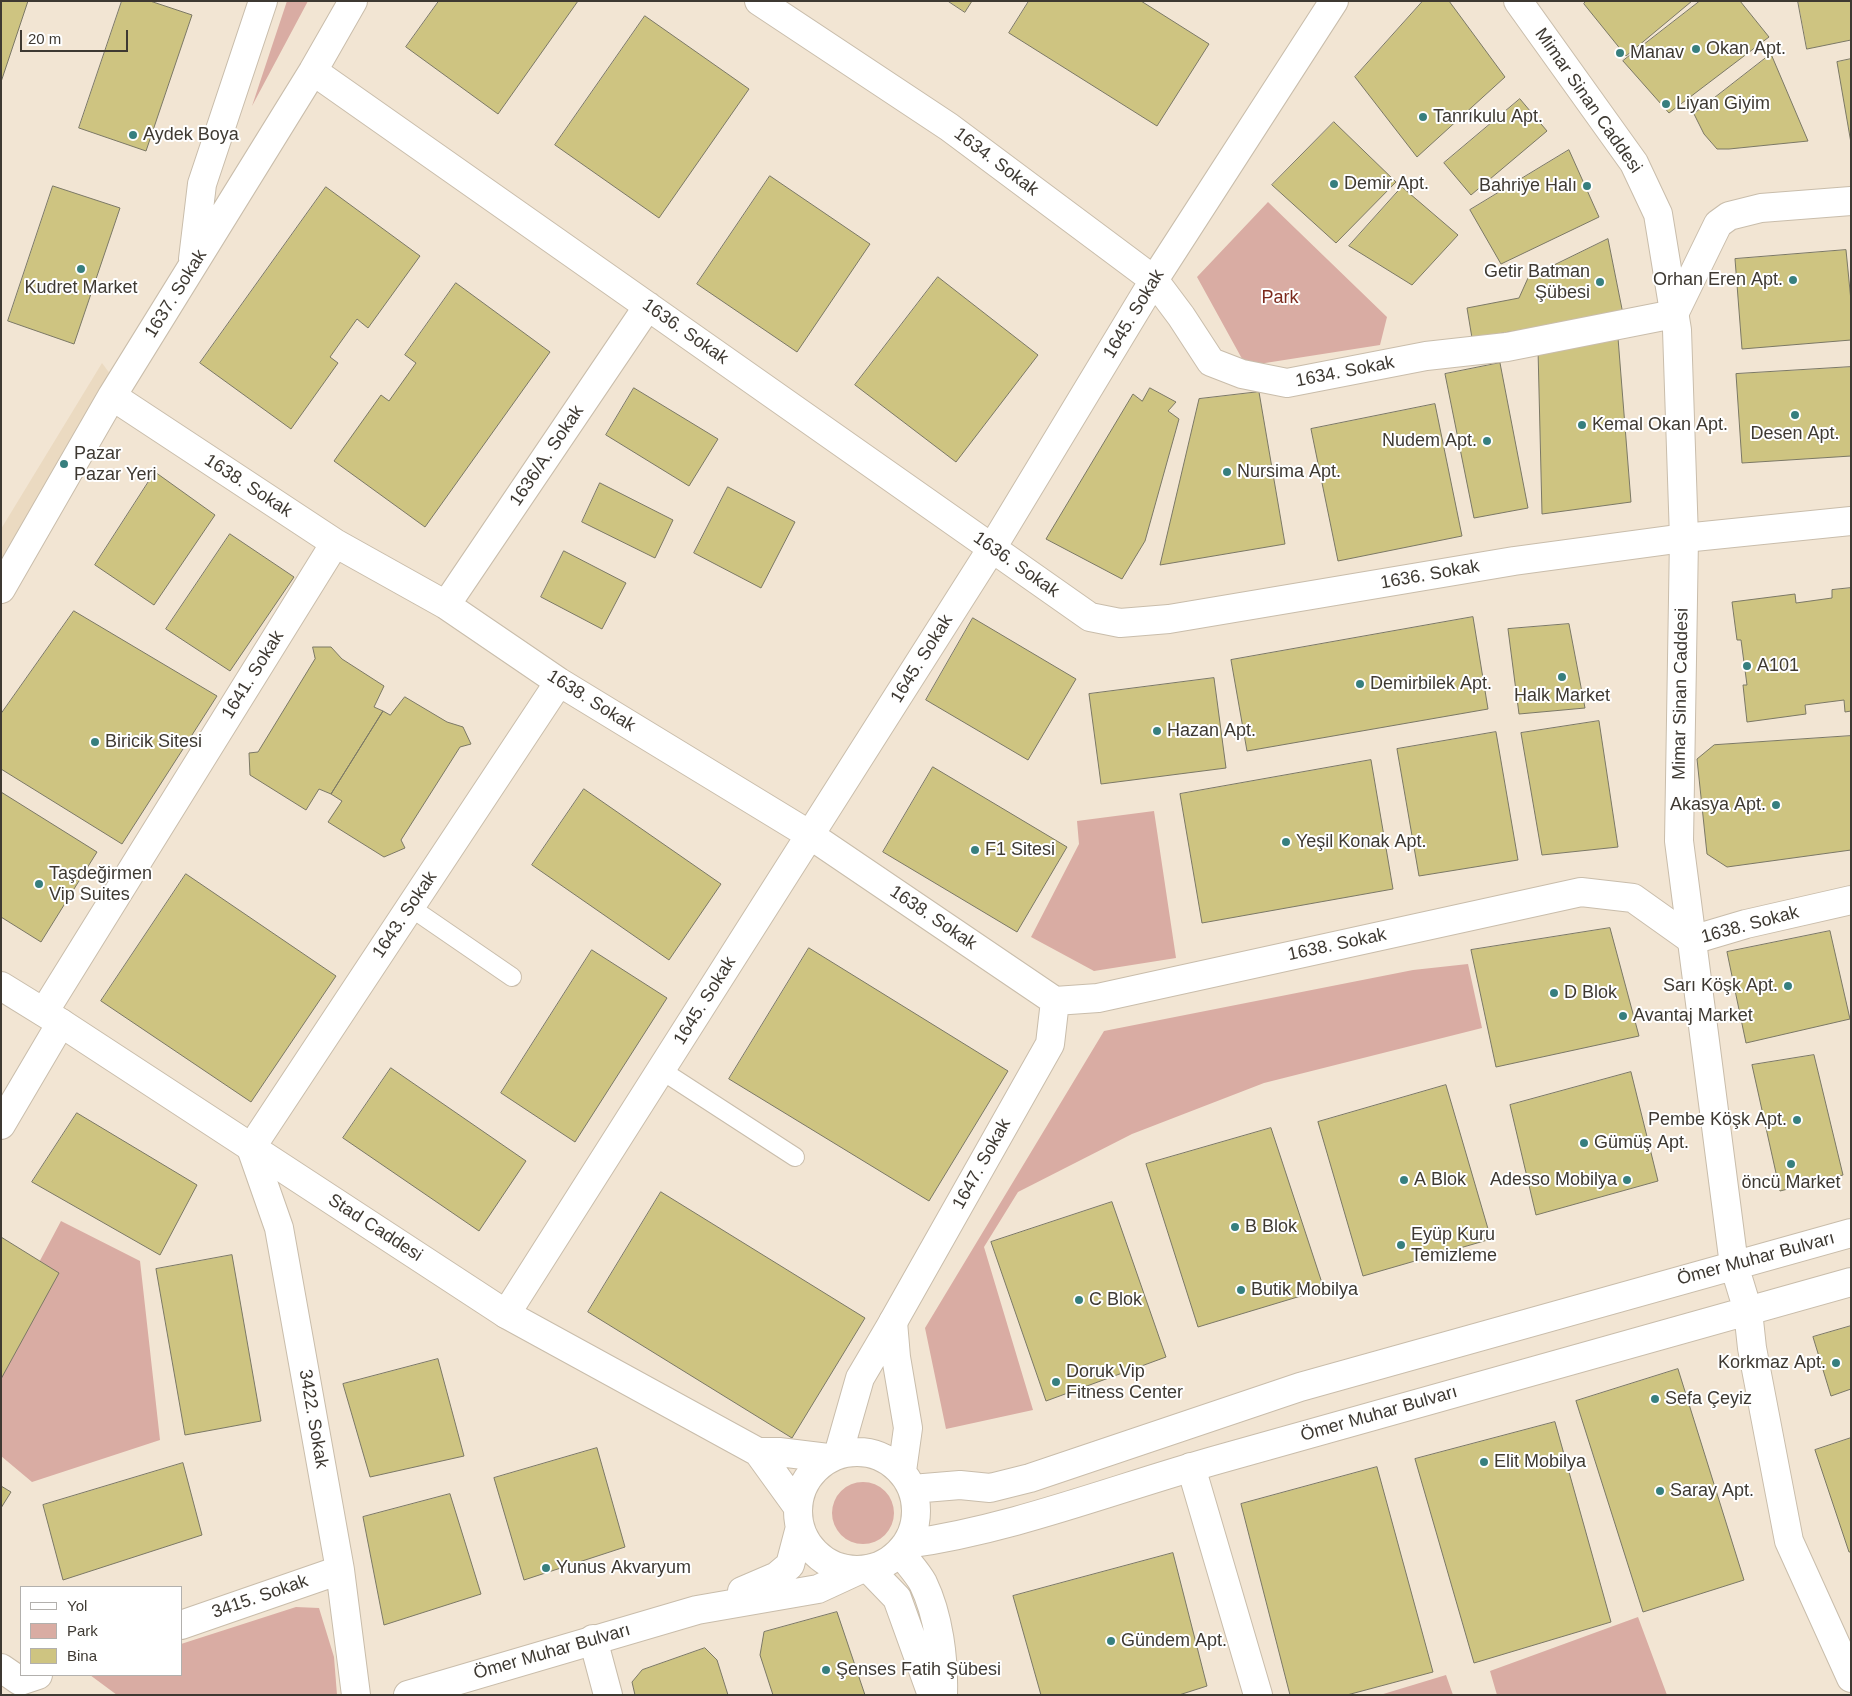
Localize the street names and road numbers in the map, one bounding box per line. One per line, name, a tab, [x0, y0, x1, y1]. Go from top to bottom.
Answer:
street label: Mimar Sinan Caddesi	[1530, 24, 1646, 178]
street label: 1634. Sokak	[950, 123, 1042, 201]
street label: 1637. Sokak	[140, 246, 212, 342]
street label: 1645. Sokak	[1099, 266, 1169, 362]
street label: 1636. Sokak	[638, 294, 732, 370]
street label: 1634. Sokak	[1294, 352, 1396, 392]
street label: 1636/A. Sokak	[505, 401, 589, 511]
street label: 1638. Sokak	[200, 450, 296, 522]
street label: 1636. Sokak	[969, 527, 1063, 603]
street label: 1636. Sokak	[1379, 556, 1481, 594]
street label: Mimar Sinan Caddesi	[1669, 608, 1693, 780]
street label: 1645. Sokak	[886, 611, 958, 707]
street label: 1641. Sokak	[217, 627, 289, 723]
street label: 1638. Sokak	[543, 665, 639, 737]
street label: 1643. Sokak	[368, 867, 442, 963]
street label: 1638. Sokak	[885, 881, 981, 955]
street label: 1638. Sokak	[1699, 902, 1801, 948]
street label: 1638. Sokak	[1286, 924, 1388, 966]
street label: 1645. Sokak	[669, 953, 741, 1049]
street label: 1647. Sokak	[948, 1115, 1016, 1213]
street label: Stad Caddesi	[324, 1190, 426, 1266]
street label: Ömer Muhar Bulvarı	[1675, 1228, 1837, 1290]
street label: 3422. Sokak	[294, 1368, 332, 1470]
street label: Ömer Muhar Bulvarı	[1298, 1381, 1460, 1447]
street label: 3415. Sokak	[209, 1570, 311, 1624]
street label: Ömer Muhar Bulvarı	[471, 1619, 633, 1685]

